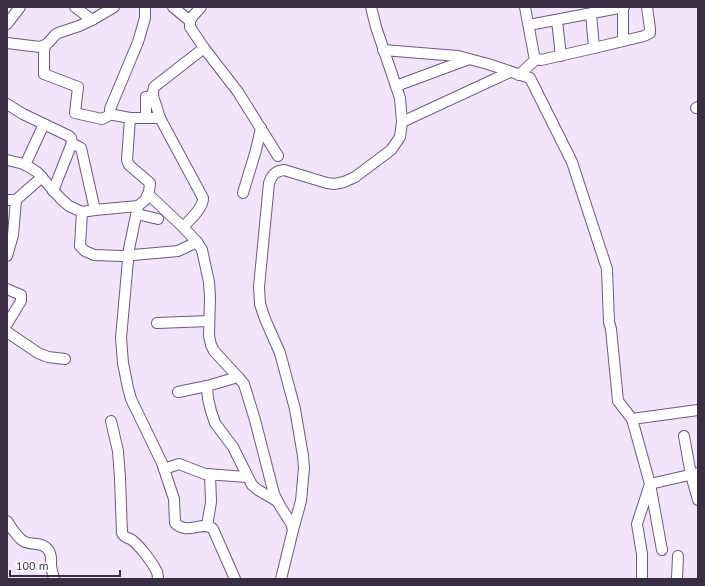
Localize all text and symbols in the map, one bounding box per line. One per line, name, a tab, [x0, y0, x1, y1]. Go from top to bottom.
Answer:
scale bar	[10, 552, 120, 578]
text: 100 m	[16, 558, 49, 573]

